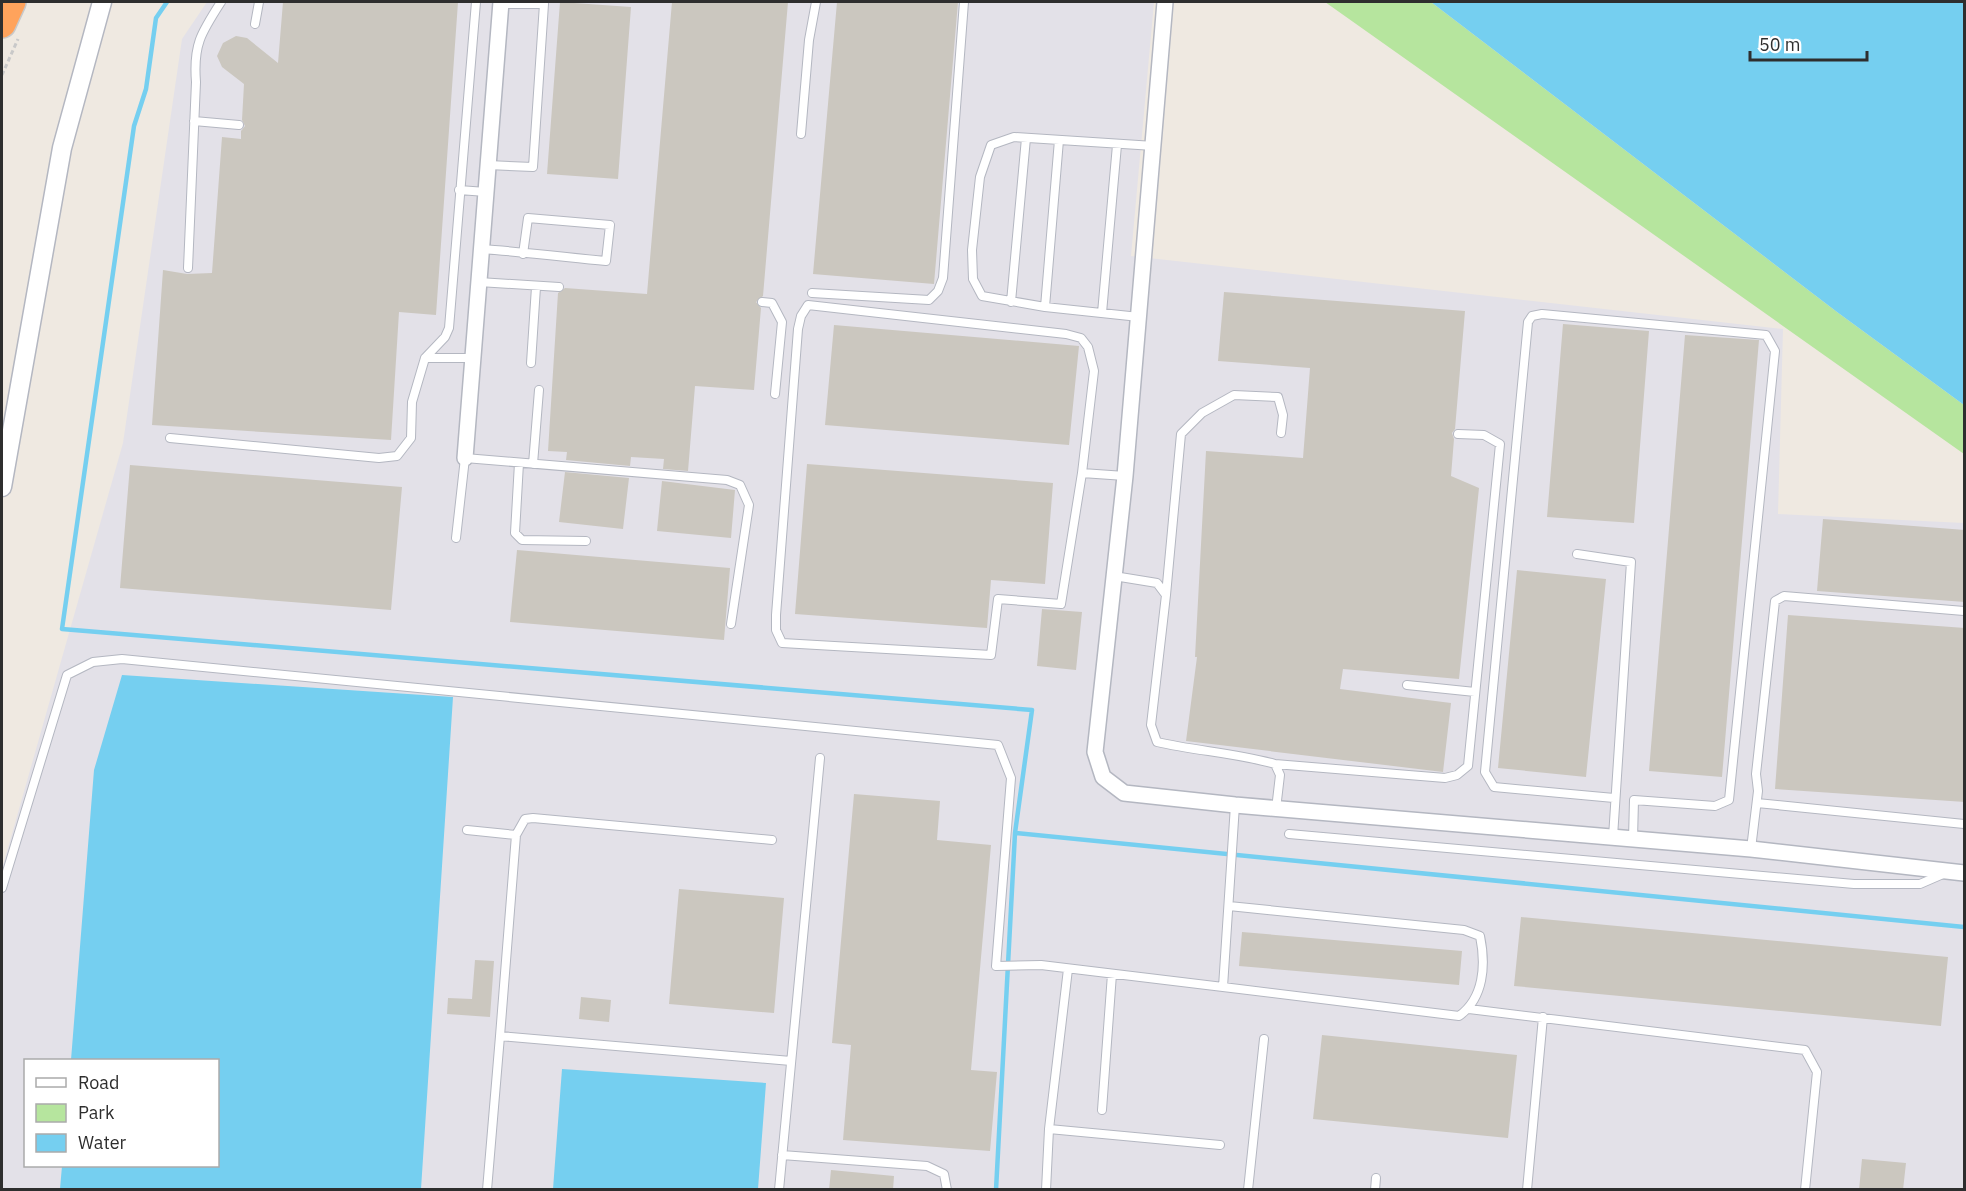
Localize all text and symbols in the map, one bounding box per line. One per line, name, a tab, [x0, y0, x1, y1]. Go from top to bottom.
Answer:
scale bar	[1750, 24, 1867, 62]
text: 50 m	[1759, 33, 1801, 56]
legend	[24, 1059, 219, 1167]
text: Road	[78, 1071, 119, 1094]
text: Park	[78, 1101, 115, 1124]
text: Water	[78, 1131, 127, 1154]

